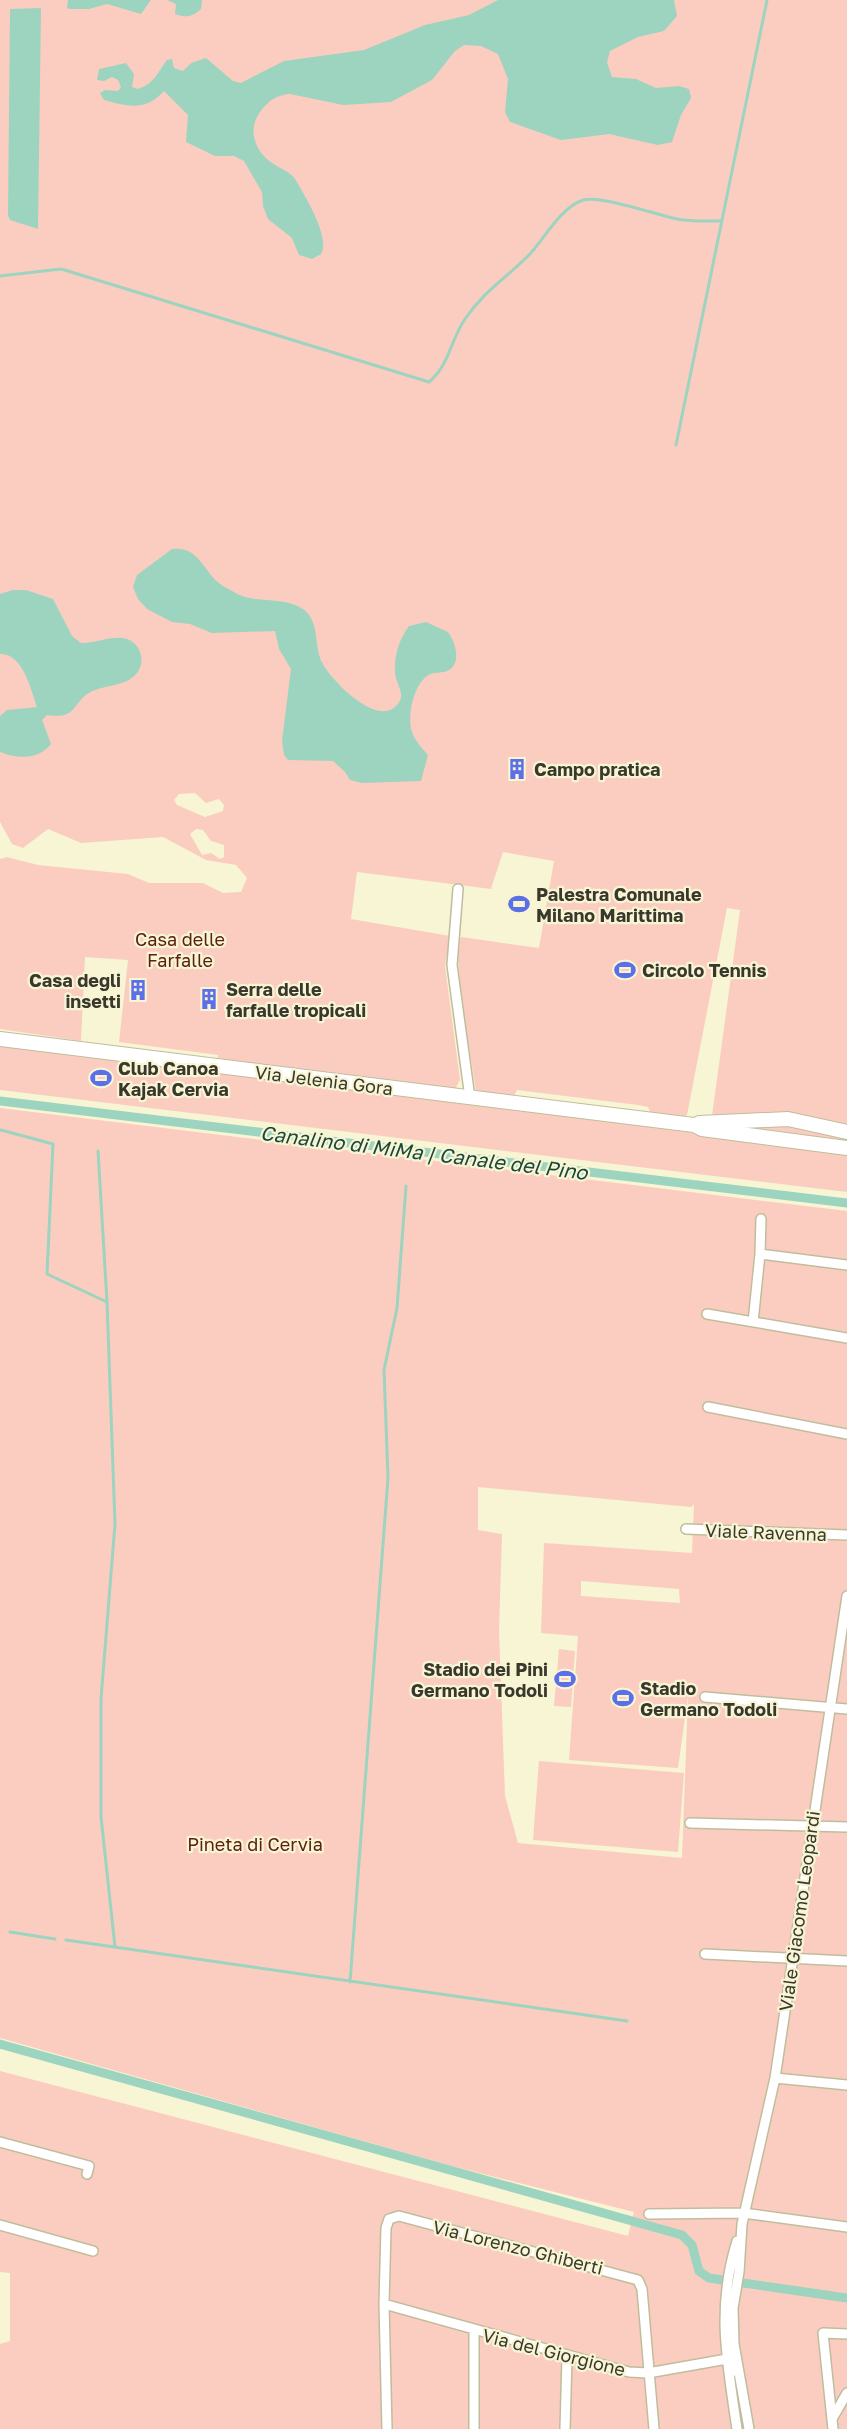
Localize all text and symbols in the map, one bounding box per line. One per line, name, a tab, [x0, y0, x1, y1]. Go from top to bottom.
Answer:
building icon: Campo pratica	[505, 757, 529, 781]
place label: Campo pratica	[534, 758, 661, 780]
place label: Palestra Comunale Milano Marittima	[536, 883, 702, 926]
sports icon: Palestra Comunale Milano Marittima	[507, 892, 531, 916]
park label: Casa delle Farfalle	[135, 928, 225, 971]
sports icon: Circolo Tennis	[613, 958, 637, 982]
place label: Circolo Tennis	[642, 959, 767, 981]
place label: Casa degli insetti	[29, 969, 121, 1012]
building icon: Casa degli insetti	[126, 978, 150, 1002]
place label: Serra delle farfalle tropicali	[226, 978, 366, 1021]
building icon: Serra delle farfalle tropicali	[197, 987, 221, 1011]
place label: Club Canoa Kajak Cervia	[118, 1057, 229, 1100]
street label: Via Jelenia Gora	[254, 1061, 394, 1099]
sports icon: Club Canoa Kajak Cervia	[89, 1066, 113, 1090]
water label: Canalino di MiMa | Canale del Pino	[259, 1120, 590, 1184]
street label: Viale Ravenna	[705, 1519, 827, 1545]
place label: Stadio dei Pini Germano Todoli	[411, 1658, 548, 1701]
sports icon: Stadio dei Pini Germano Todoli	[553, 1667, 577, 1691]
place label: Stadio Germano Todoli	[640, 1677, 777, 1720]
sports icon: Stadio Germano Todoli	[611, 1686, 635, 1710]
street label: Viale Giacomo Leopardi	[774, 1809, 824, 2013]
park label: Pineta di Cervia	[187, 1833, 323, 1855]
street label: Via Lorenzo Ghiberti	[431, 2215, 605, 2279]
street label: Via del Giorgione	[480, 2324, 628, 2380]

